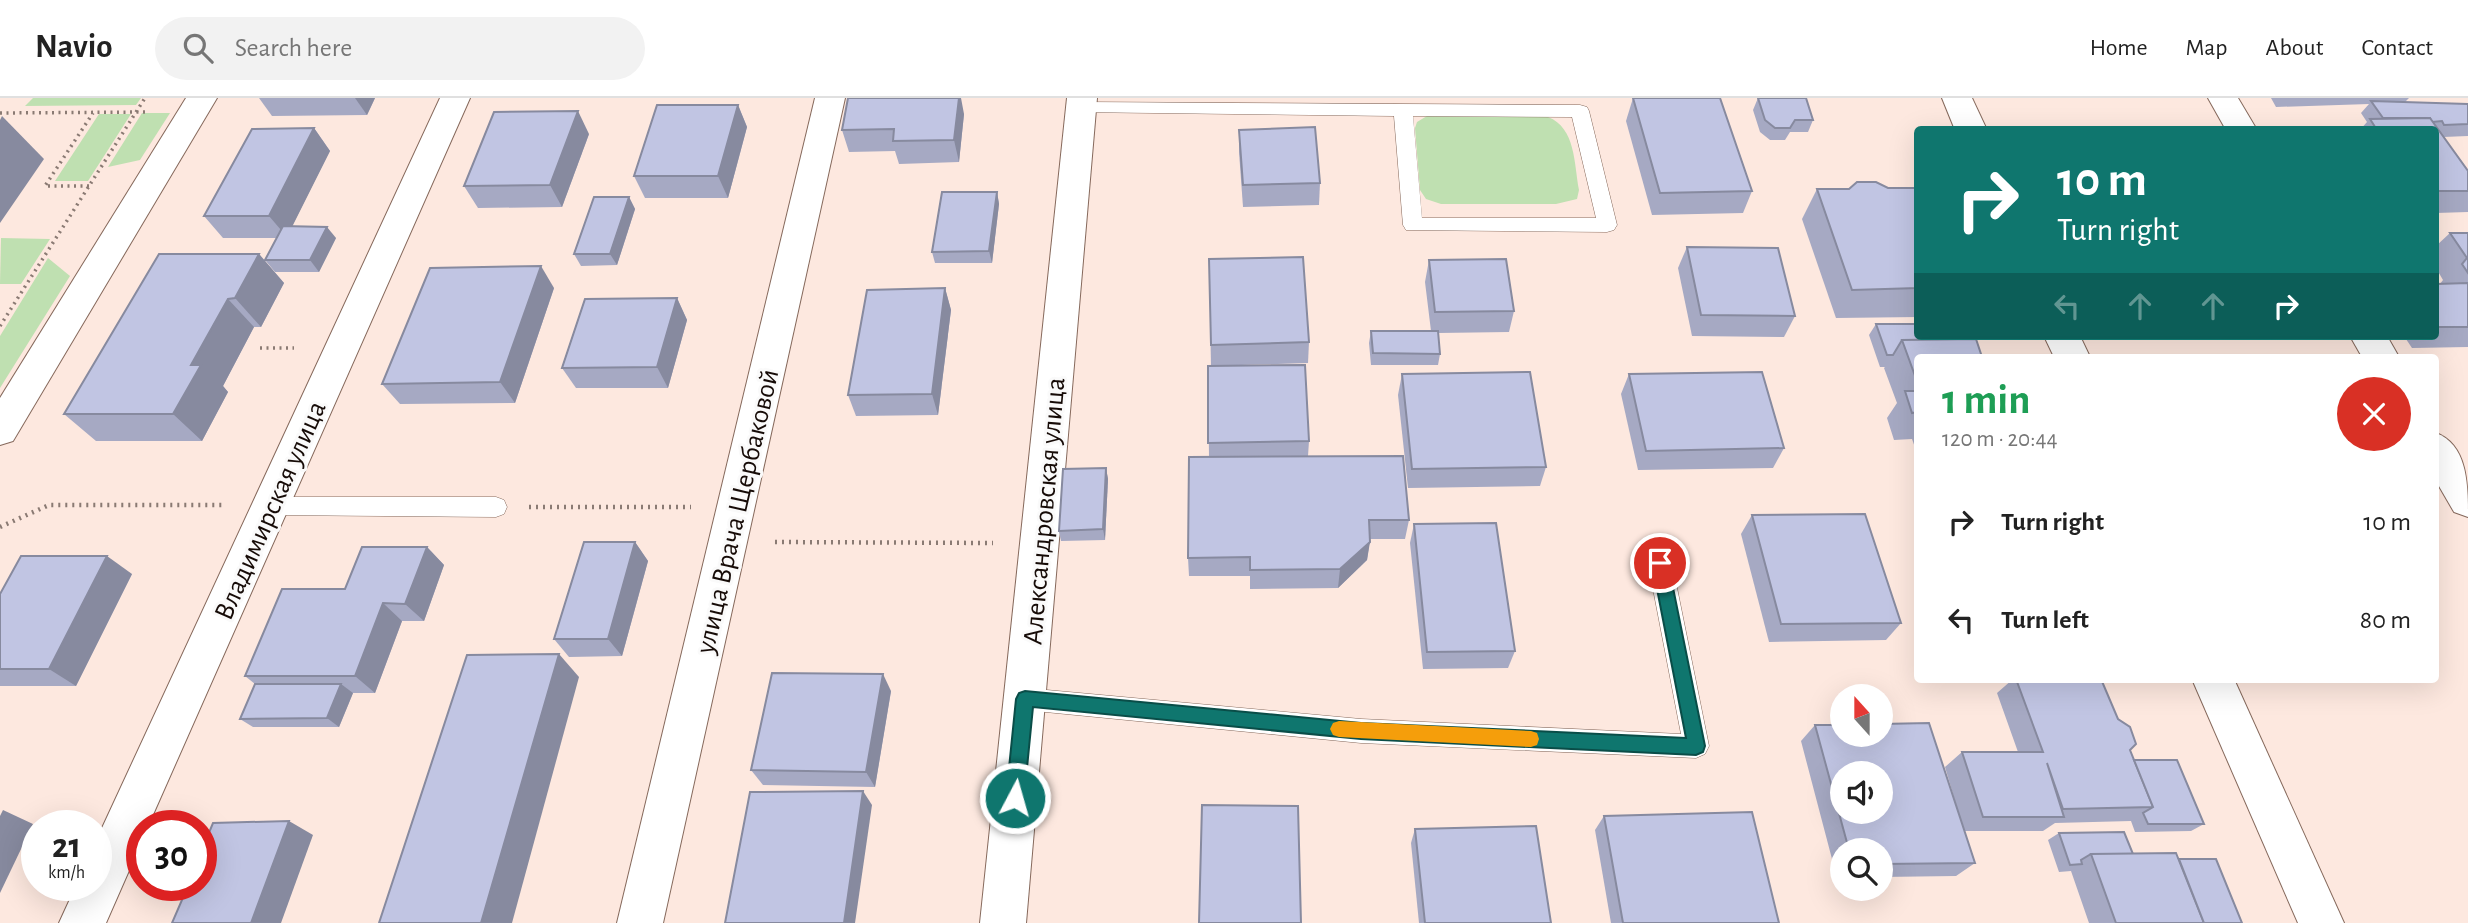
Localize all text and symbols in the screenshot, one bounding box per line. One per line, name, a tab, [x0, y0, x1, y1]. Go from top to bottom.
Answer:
search box	[155, 17, 645, 80]
icon: search	[179, 29, 217, 67]
text: Navio	[35, 31, 113, 64]
text: Search here	[235, 35, 352, 61]
text: Home	[2090, 36, 2148, 60]
text: Map	[2186, 36, 2228, 60]
text: About	[2266, 36, 2323, 60]
text: Contact	[2361, 36, 2433, 60]
icon: right	[1942, 154, 2033, 245]
text: 10 m	[2057, 156, 2147, 205]
text: Turn right	[2057, 214, 2179, 246]
icon: left	[2048, 287, 2086, 325]
icon: ahead	[2121, 287, 2159, 325]
icon: ahead	[2194, 287, 2232, 325]
icon: right	[2267, 287, 2305, 325]
street label: улица Врача Щербаковой	[691, 367, 784, 657]
street label: Александровская улица	[1019, 376, 1071, 646]
button: close	[2337, 377, 2411, 451]
text: 1 min	[1942, 379, 2031, 421]
street label: Владимирская улица	[210, 397, 332, 624]
text: 120 m · 20:44	[1942, 428, 2058, 451]
icon: right	[1942, 503, 1980, 541]
text: Turn right	[2001, 509, 2104, 535]
text: 10 m	[2363, 509, 2411, 535]
pin	[1630, 533, 1690, 593]
icon: arrive	[1641, 544, 1679, 582]
icon: left	[1942, 601, 1980, 639]
text: Turn left	[2001, 607, 2089, 633]
text: 80 m	[2360, 607, 2411, 633]
north arrow	[1830, 684, 1894, 747]
map controls	[1830, 684, 1893, 901]
position arrow	[978, 761, 1052, 835]
button: sound	[1830, 761, 1893, 824]
speed limit sign: 30	[126, 810, 217, 901]
text: 21	[52, 829, 81, 864]
button: search	[1830, 838, 1893, 901]
text: km/h	[48, 864, 85, 882]

